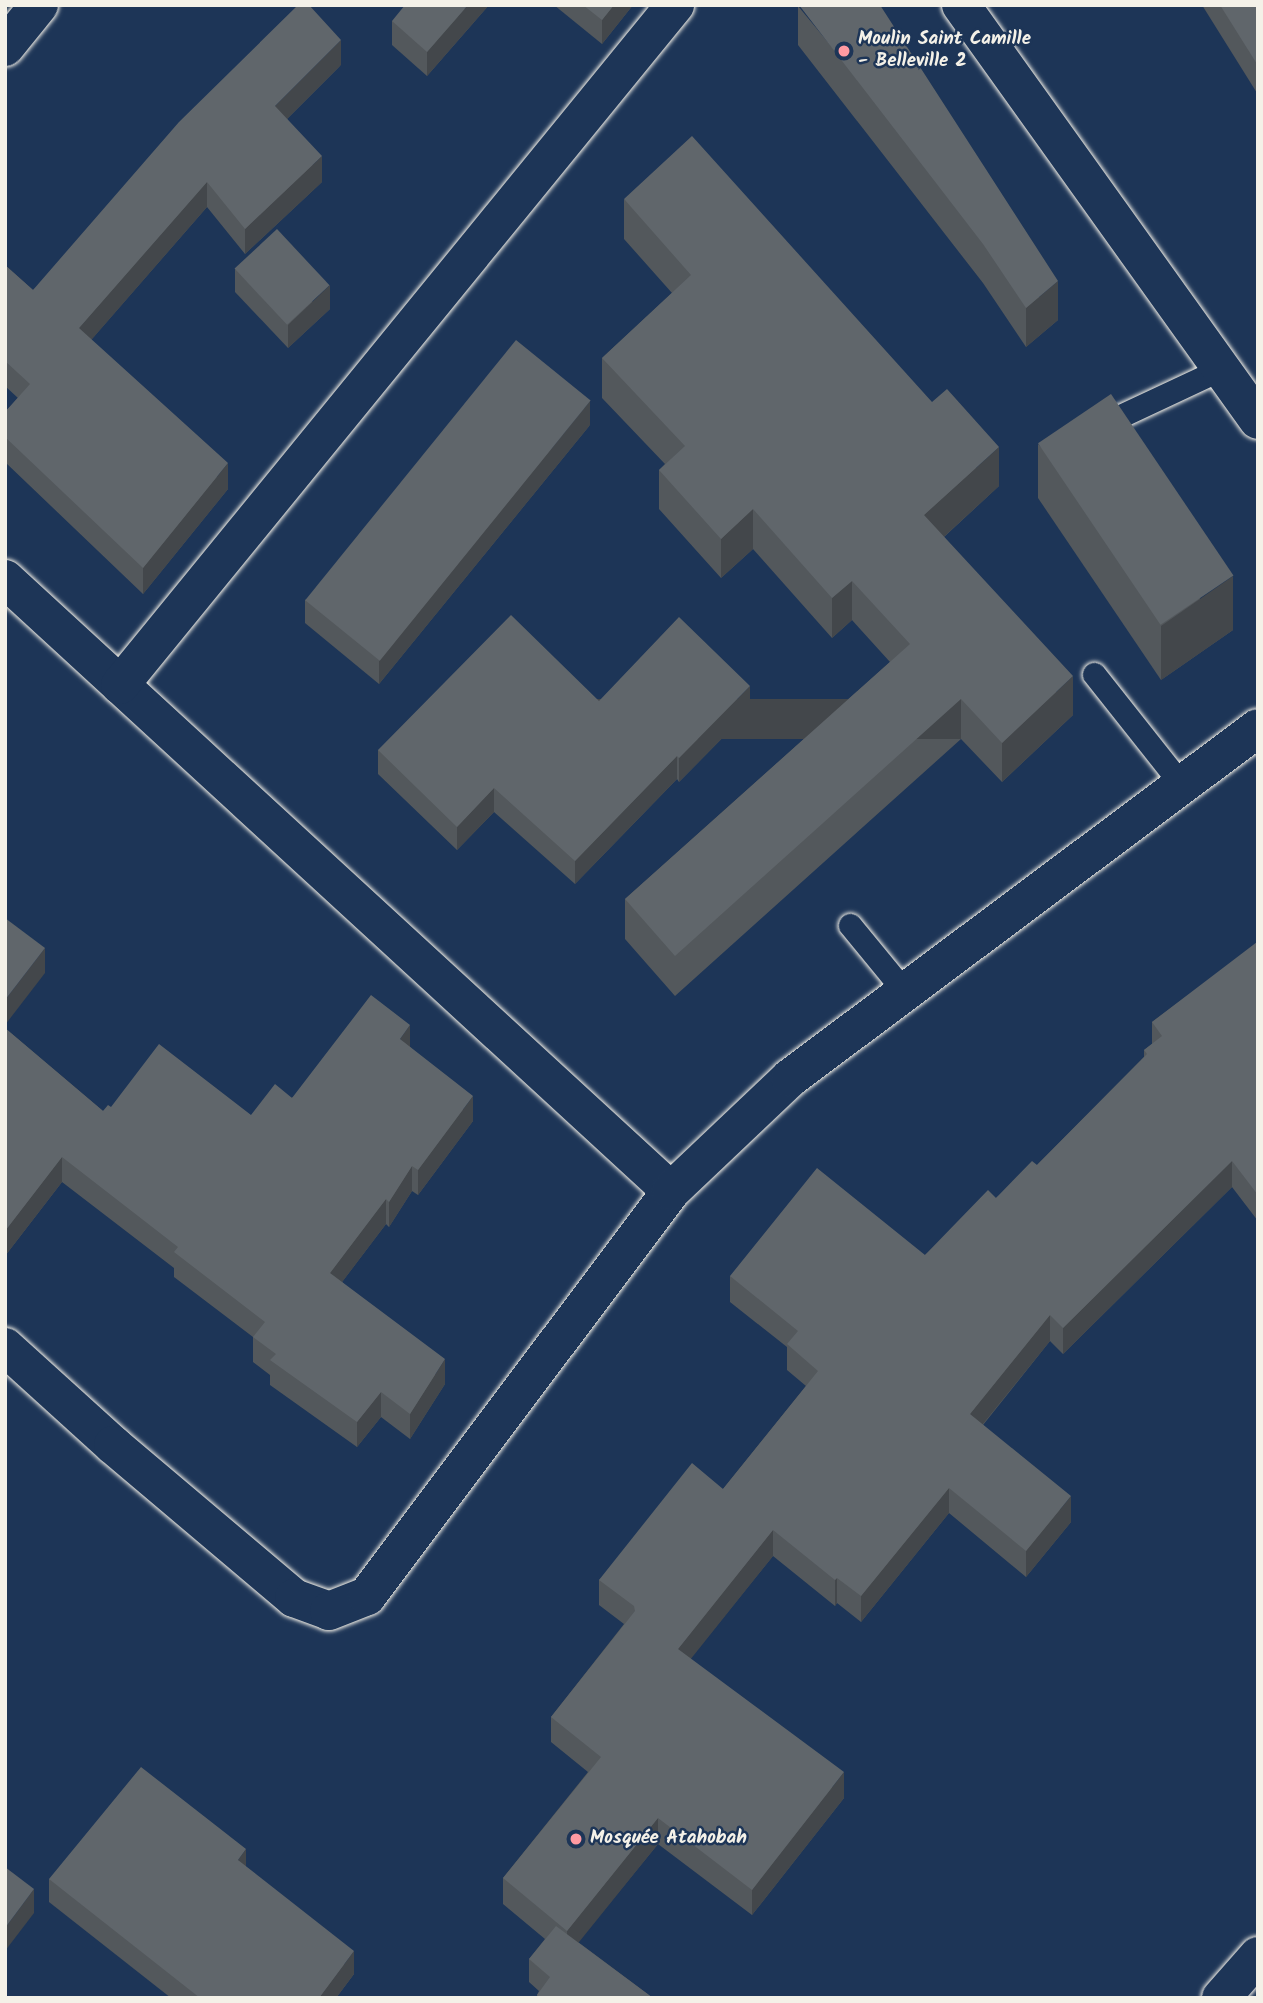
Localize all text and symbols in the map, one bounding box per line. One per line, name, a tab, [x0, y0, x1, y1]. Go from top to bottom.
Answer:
place label: Moulin Saint Camille - Belleville 2	[858, 29, 1031, 73]
marker: Moulin Saint Camille - Belleville 2	[836, 43, 852, 59]
place label: Mosquée Atahobah	[590, 1828, 747, 1850]
marker: Mosquée Atahobah	[568, 1831, 584, 1847]

